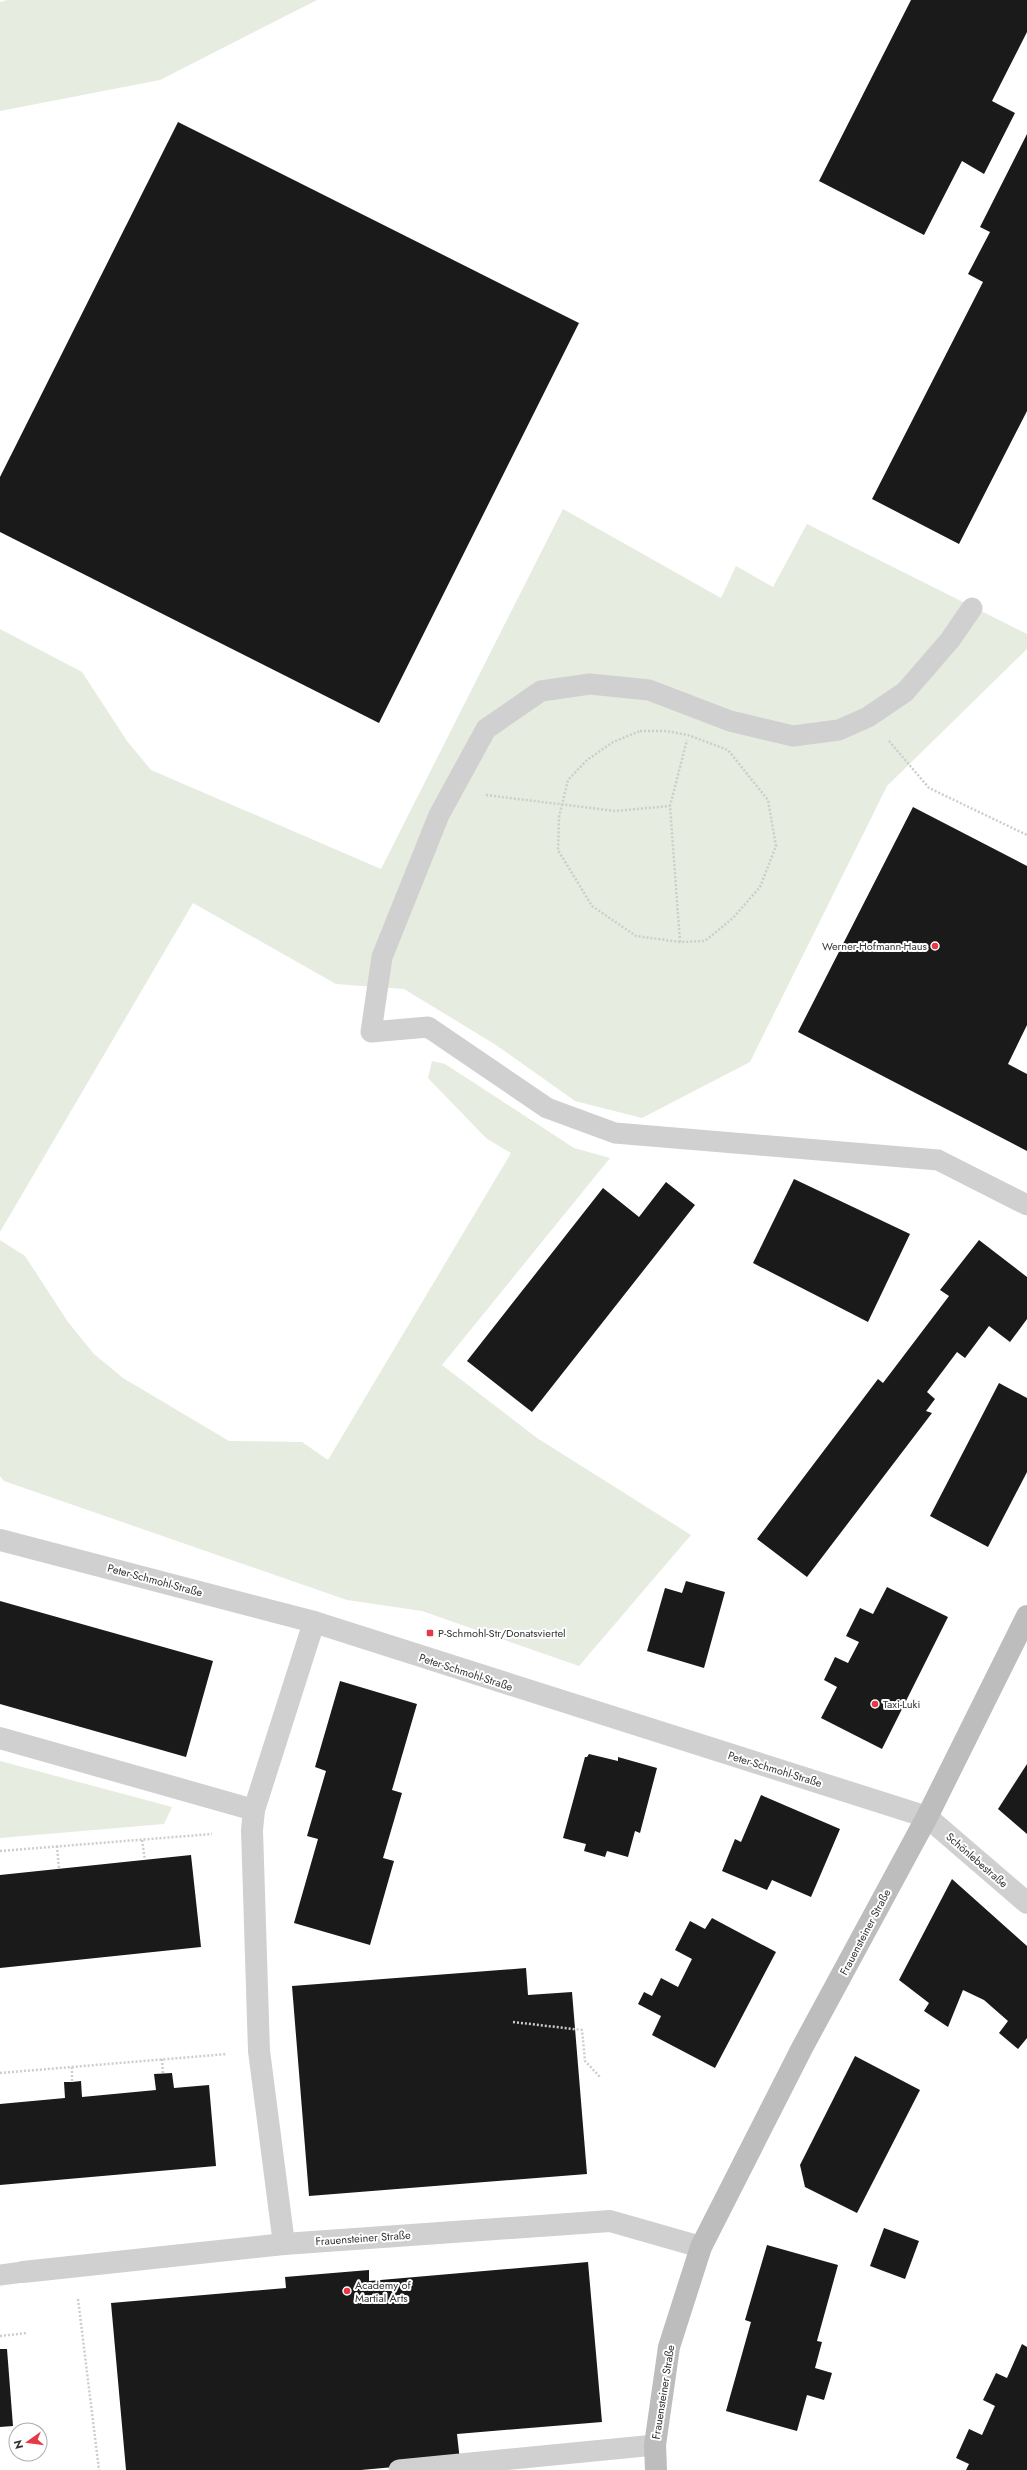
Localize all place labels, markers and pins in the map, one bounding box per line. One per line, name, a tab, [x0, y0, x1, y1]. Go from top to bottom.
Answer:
place label: Werner-Hofmann-Haus	[822, 938, 928, 954]
marker: Werner-Hofmann-Haus	[930, 941, 940, 951]
place label: P-Schmohl-Str/Donatsviertel	[438, 1625, 566, 1641]
marker: P-Schmohl-Str/Donatsviertel	[425, 1628, 435, 1638]
place label: Taxi-Luki	[883, 1696, 920, 1712]
marker: Taxi-Luki	[870, 1699, 880, 1709]
place label: Academy of Martial Arts	[355, 2277, 411, 2306]
marker: Academy of Martial Arts	[342, 2286, 352, 2296]

